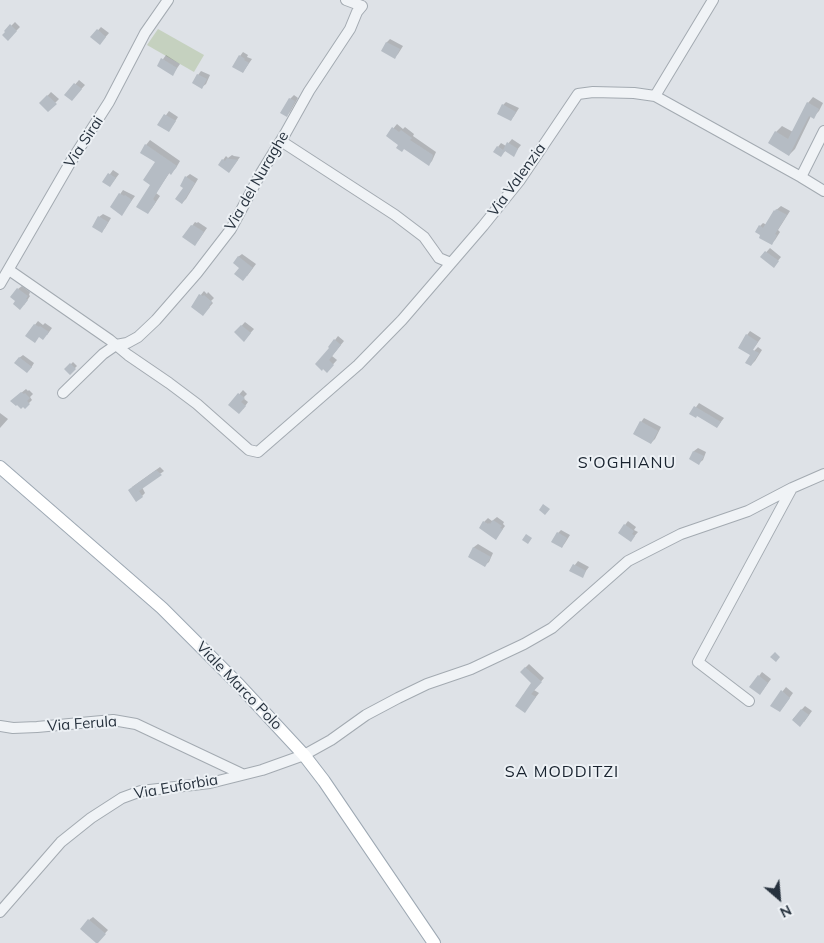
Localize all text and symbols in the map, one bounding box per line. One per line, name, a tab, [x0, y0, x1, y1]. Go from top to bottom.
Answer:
street label: Via Sirai	[61, 113, 107, 171]
street label: Via del Nuraghe	[221, 128, 293, 234]
street label: Via Valenzia	[484, 140, 550, 220]
district label: S'OGHIANU	[577, 453, 677, 473]
street label: Viale Marco Polo	[192, 638, 286, 734]
street label: Via Ferula	[46, 713, 118, 735]
district label: SA MODDITZI	[503, 762, 621, 782]
street label: Via Euforbia	[133, 771, 219, 803]
north arrow	[754, 873, 804, 923]
text: N	[777, 901, 795, 922]

